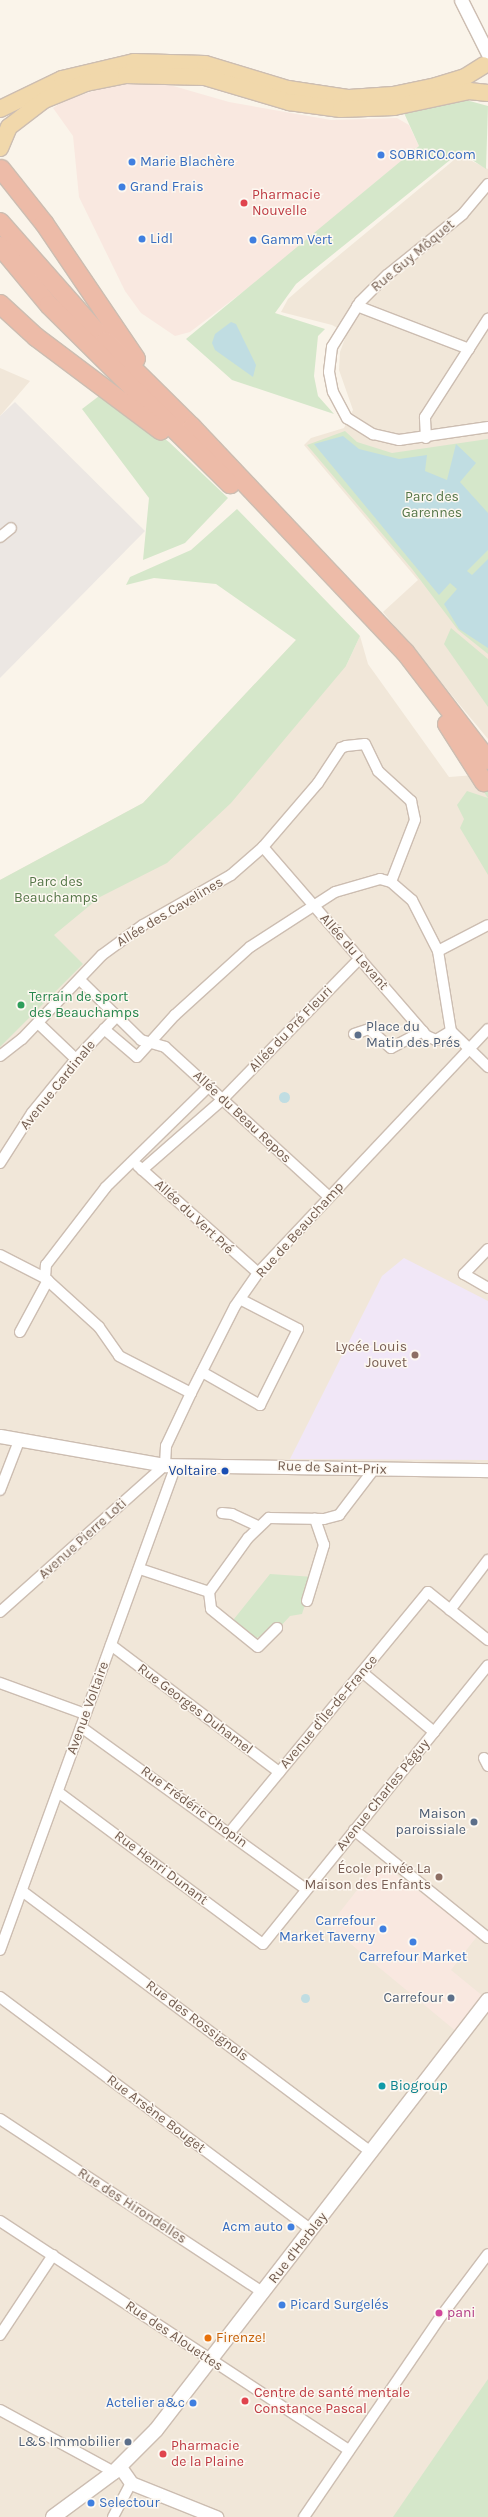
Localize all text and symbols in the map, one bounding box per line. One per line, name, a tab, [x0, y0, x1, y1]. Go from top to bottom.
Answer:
place label: SOBRICO.com	[389, 147, 476, 163]
marker: SOBRICO.com	[376, 150, 386, 160]
place label: Marie Blachère	[140, 154, 235, 170]
marker: Marie Blachère	[127, 157, 137, 167]
place label: Grand Frais	[130, 179, 203, 195]
marker: Grand Frais	[117, 182, 127, 192]
place label: Pharmacie Nouvelle	[252, 187, 320, 220]
marker: Pharmacie Nouvelle	[239, 198, 249, 208]
street label: Rue Guy Môquet	[368, 216, 458, 296]
place label: Lidl	[150, 231, 173, 247]
place label: Gamm Vert	[261, 232, 332, 248]
marker: Lidl	[137, 234, 147, 244]
marker: Gamm Vert	[248, 235, 258, 245]
park label: Parc des Garennes	[402, 489, 462, 522]
park label: Parc des Beauchamps	[14, 874, 98, 906]
street label: Allée des Cavelines	[114, 874, 226, 950]
street label: Allée du Levant	[316, 910, 392, 994]
street label: Allée du Pré Fleuri	[246, 982, 336, 1076]
place label: Terrain de sport des Beauchamps	[29, 989, 139, 1022]
marker: Terrain de sport des Beauchamps	[16, 1000, 26, 1010]
place label: Place du Matin des Prés	[366, 1019, 460, 1052]
marker: Place du Matin des Prés	[353, 1030, 363, 1040]
street label: Avenue Cardinale	[17, 1037, 99, 1133]
street label: Allée du Beau Repos	[189, 1067, 295, 1167]
street label: Allée du Vert Pré	[151, 1176, 237, 1258]
street label: Rue de Beauchamp	[253, 1179, 347, 1281]
place label: Lycée Louis Jouvet	[335, 1339, 407, 1372]
marker: Lycée Louis Jouvet	[410, 1350, 420, 1360]
street label: Rue de Saint-Prix	[277, 1458, 387, 1478]
place label: Voltaire	[169, 1463, 217, 1479]
marker: Voltaire	[220, 1466, 230, 1476]
street label: Avenue Pierre Loti	[35, 1495, 131, 1583]
street label: Avenue d'Île-de-France	[277, 1652, 381, 1772]
street label: Avenue Voltaire	[63, 1659, 113, 1757]
street label: Rue Georges Duhamel	[134, 1660, 256, 1758]
street label: Avenue Charles Péguy	[333, 1736, 433, 1854]
street label: Rue Frédéric Chopin	[137, 1763, 251, 1851]
place label: Maison paroissiale	[396, 1806, 466, 1838]
marker: Maison paroissiale	[469, 1817, 479, 1827]
street label: Rue Henri Dunant	[111, 1827, 211, 1909]
place label: École privée La Maison des Enfants	[304, 1861, 431, 1894]
marker: École privée La Maison des Enfants	[434, 1872, 444, 1882]
place label: Carrefour Market Taverny	[279, 1913, 375, 1946]
marker: Carrefour Market Taverny	[378, 1924, 388, 1934]
marker: Carrefour Market	[408, 1937, 418, 1947]
place label: Carrefour Market	[359, 1949, 467, 1965]
street label: Rue des Rossignols	[142, 1977, 252, 2065]
place label: Carrefour	[383, 1990, 443, 2006]
marker: Carrefour	[446, 1993, 456, 2003]
street label: Rue Arsène Bouget	[103, 2071, 209, 2157]
place label: Biogroup	[390, 2078, 448, 2094]
marker: Biogroup	[377, 2081, 387, 2091]
street label: Rue des Hirondelles	[74, 2165, 190, 2247]
street label: Rue d'Herblay	[265, 2209, 331, 2287]
place label: Acm auto	[222, 2219, 283, 2235]
marker: Acm auto	[286, 2222, 296, 2232]
street label: Rue des Alouettes	[122, 2297, 226, 2375]
place label: Picard Surgelés	[290, 2297, 389, 2313]
marker: Picard Surgelés	[277, 2300, 287, 2310]
place label: pani	[447, 2305, 476, 2321]
marker: pani	[434, 2308, 444, 2318]
place label: Firenze!	[216, 2330, 266, 2346]
marker: Firenze!	[203, 2333, 213, 2343]
place label: Centre de santé mentale Constance Pascal	[254, 2385, 410, 2418]
place label: Actelier a&c	[106, 2395, 185, 2411]
marker: Centre de santé mentale Constance Pascal	[239, 2395, 251, 2407]
marker: Actelier a&c	[188, 2398, 198, 2408]
place label: L&S Immobilier	[18, 2434, 120, 2450]
marker: L&S Immobilier	[123, 2437, 133, 2447]
place label: Pharmacie de la Plaine	[171, 2438, 244, 2470]
marker: Pharmacie de la Plaine	[158, 2449, 168, 2459]
place label: Selectour	[99, 2495, 159, 2511]
marker: Selectour	[86, 2498, 96, 2508]

